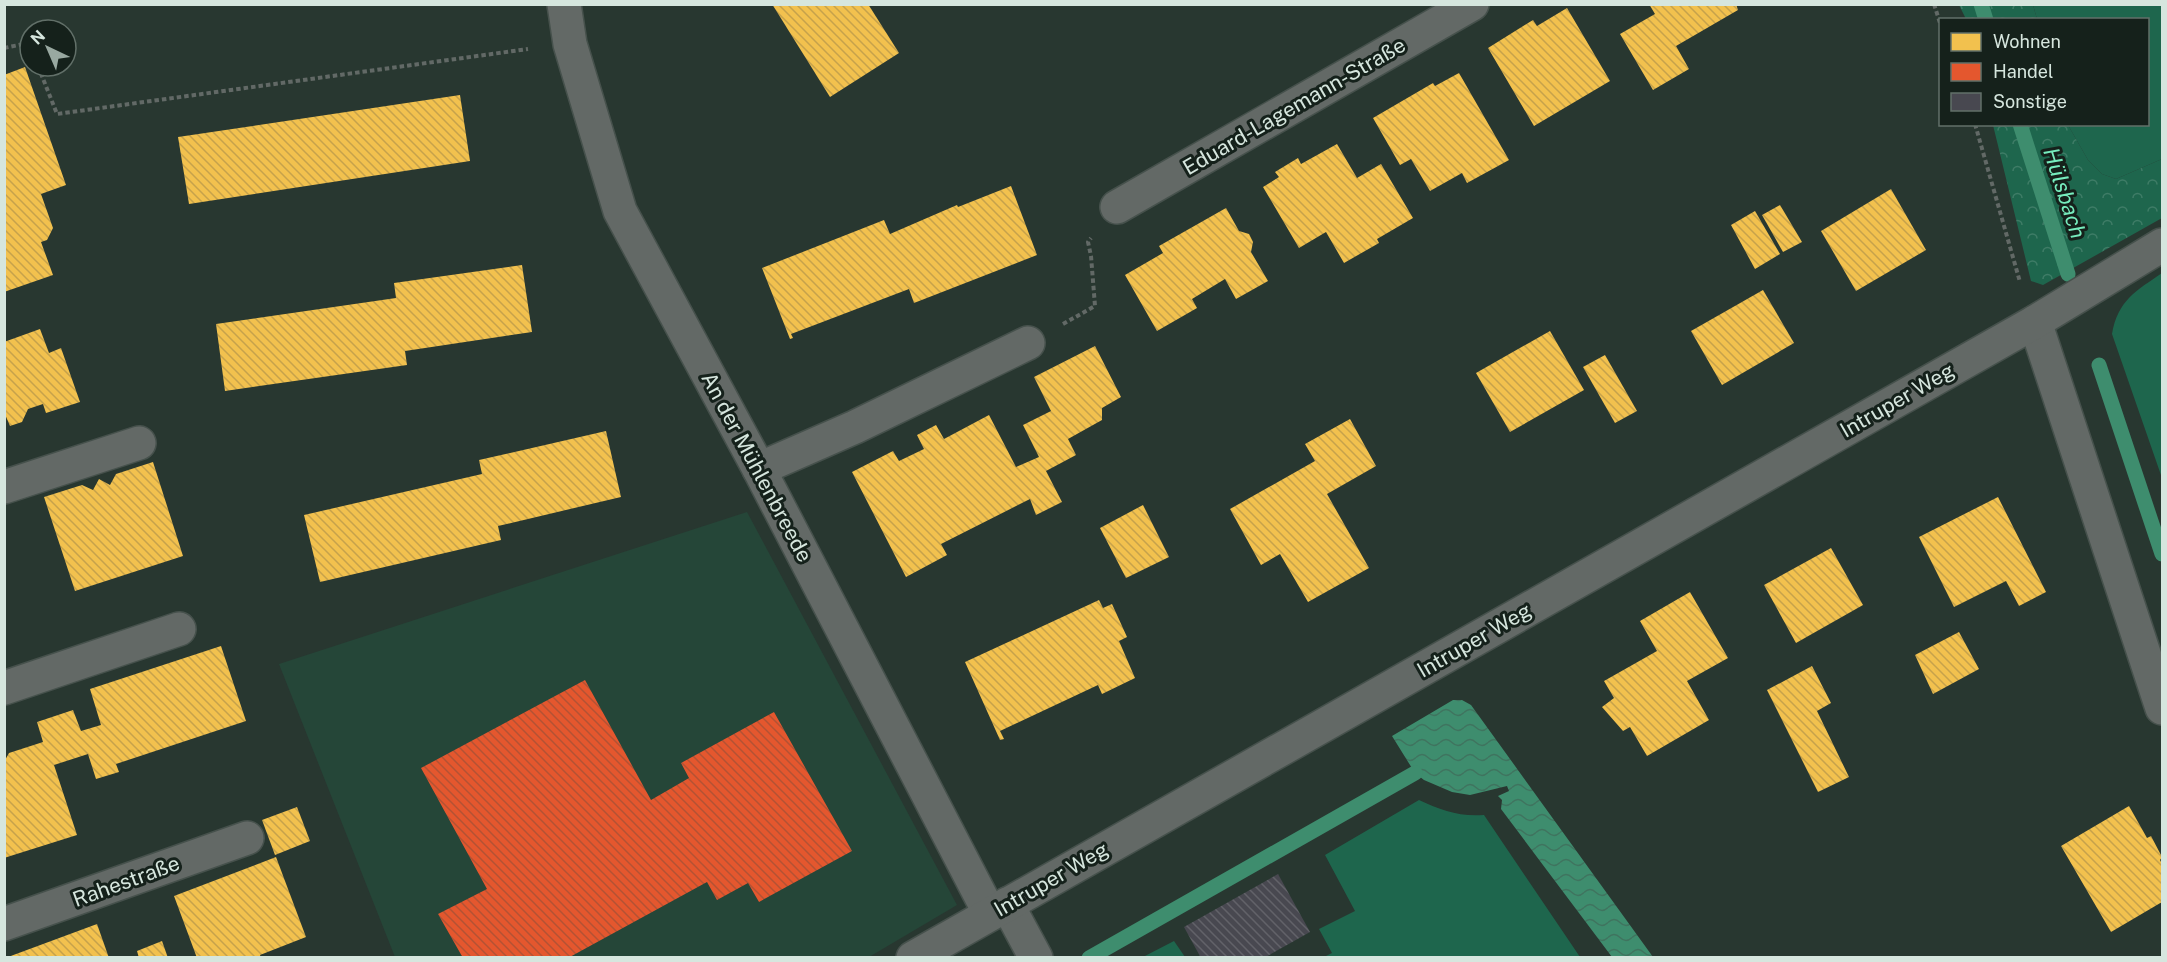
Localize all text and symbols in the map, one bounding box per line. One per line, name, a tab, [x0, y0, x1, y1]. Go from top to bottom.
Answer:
north arrow	[18, 18, 78, 78]
legend	[1939, 18, 2149, 126]
text: N	[27, 26, 49, 49]
text: Wohnen	[1993, 31, 2061, 52]
street label: Eduard-Lagemann-Straße	[1178, 32, 1410, 180]
text: Handel	[1993, 61, 2053, 82]
text: Sonstige	[1993, 91, 2067, 112]
water label: Hülsbach	[2038, 144, 2092, 242]
street label: Intruper Weg	[1836, 357, 1958, 443]
street label: An der Mühlenbreede	[696, 368, 818, 566]
street label: Intruper Weg	[1413, 597, 1535, 683]
street label: Intruper Weg	[990, 836, 1112, 922]
street label: Rahestraße	[69, 850, 183, 912]

